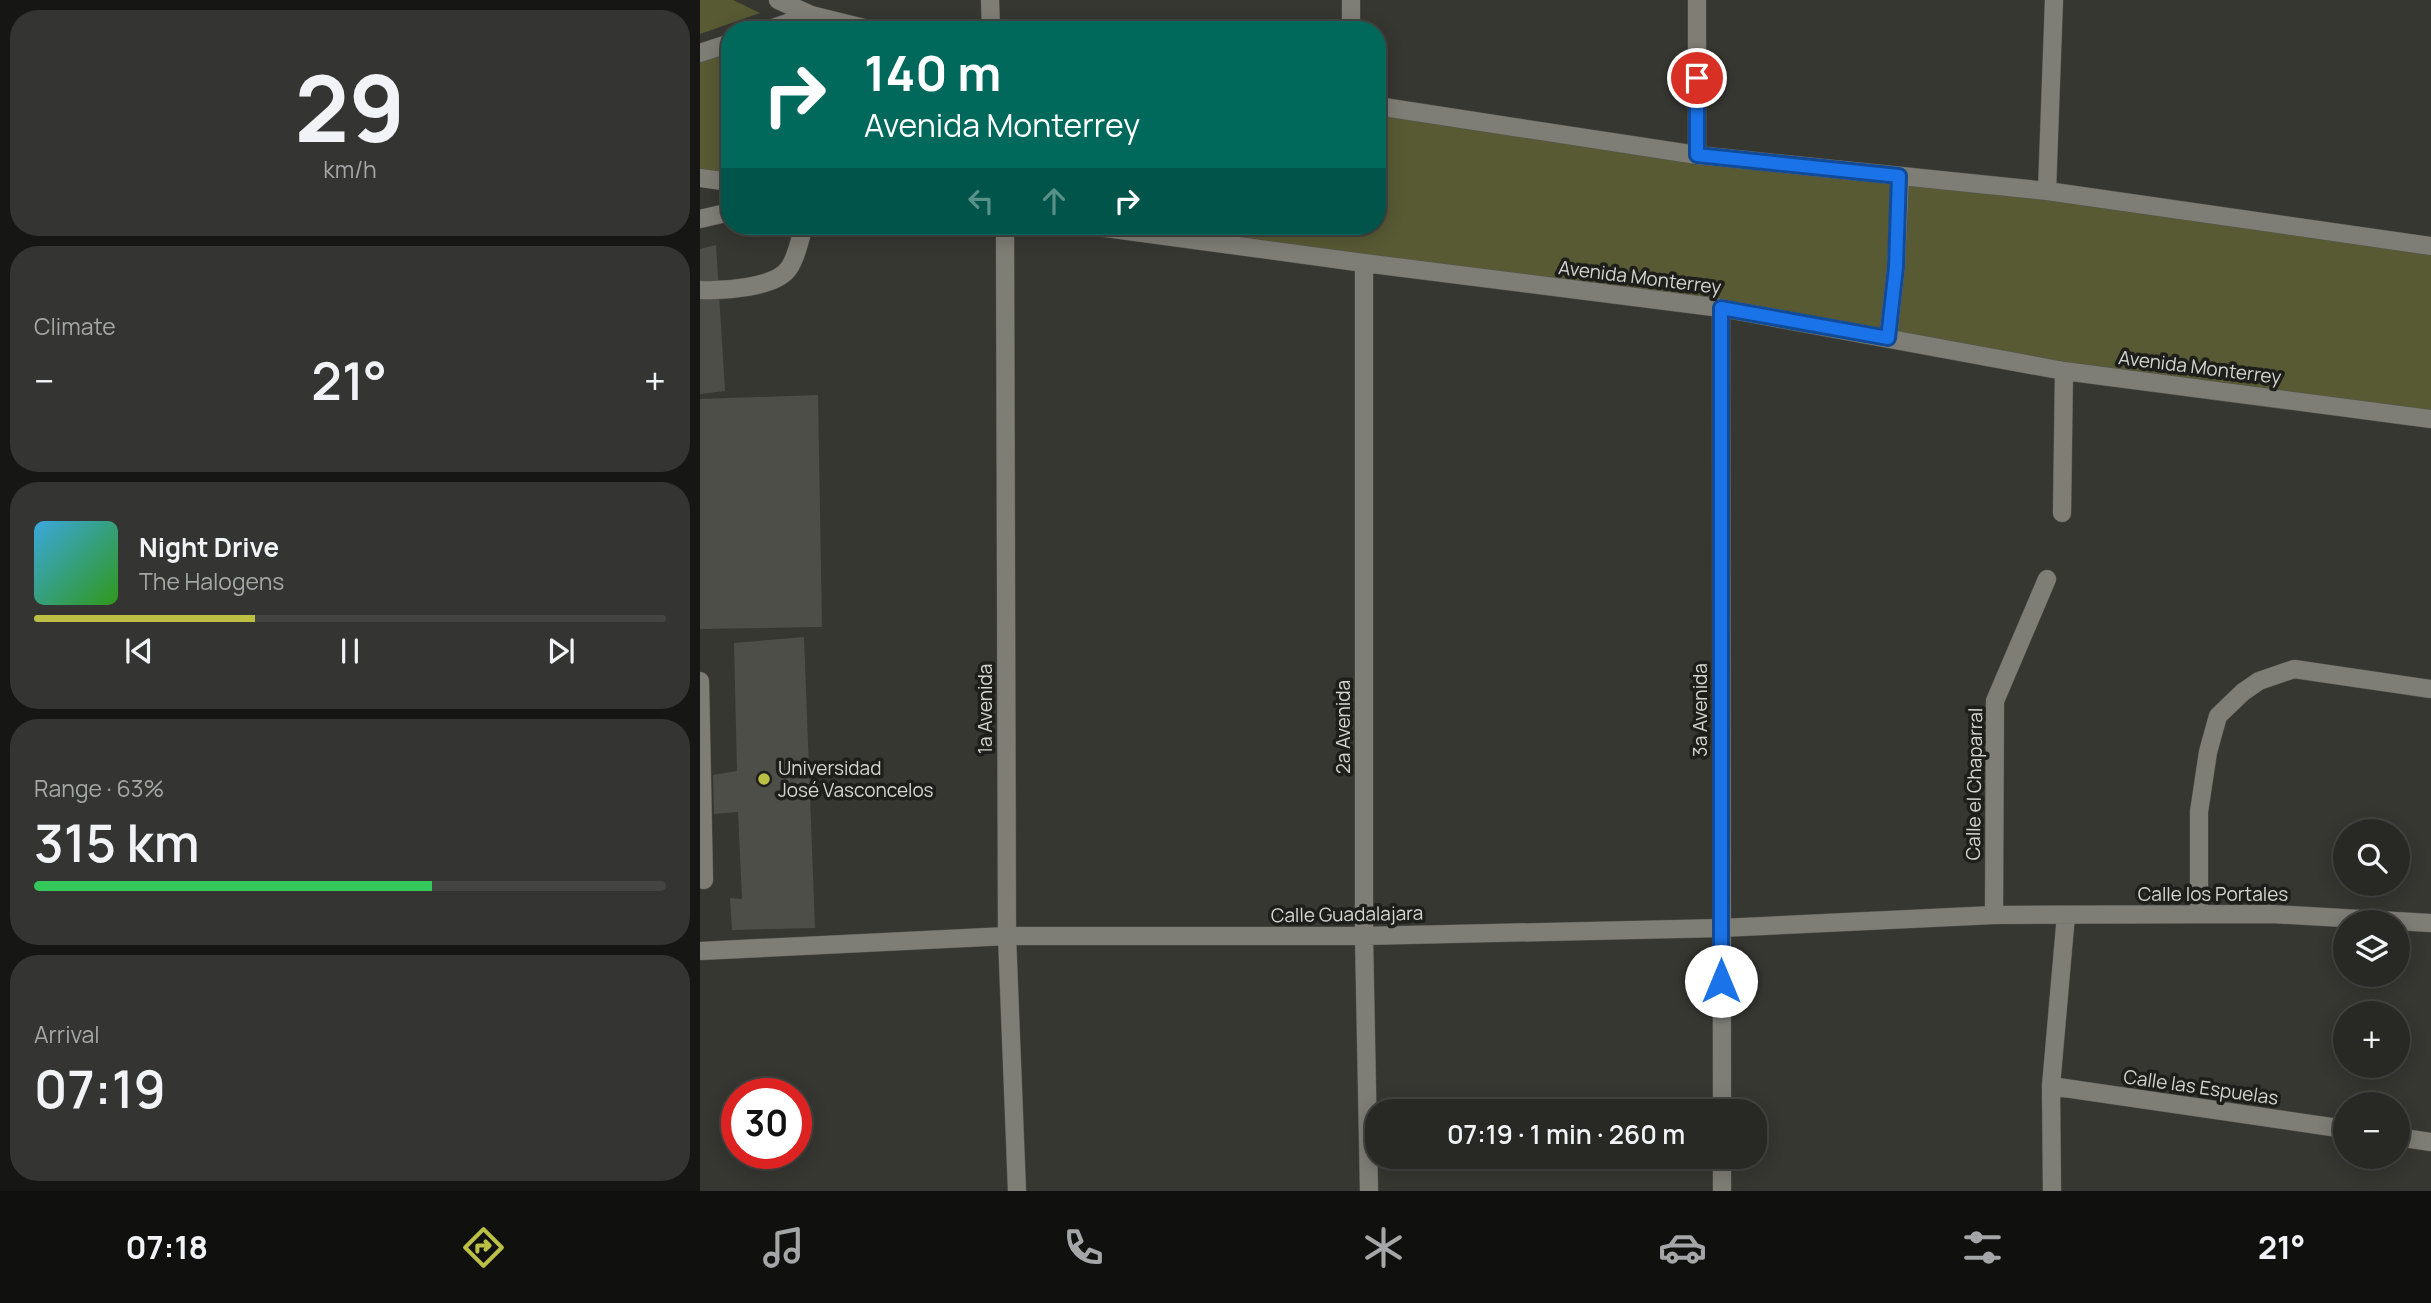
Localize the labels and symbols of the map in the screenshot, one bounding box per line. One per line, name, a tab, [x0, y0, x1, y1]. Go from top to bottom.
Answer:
pin	[1667, 48, 1727, 108]
street label: Avenida Monterrey	[1557, 254, 1723, 300]
street label: Avenida Monterrey	[2117, 344, 2283, 390]
street label: 3a Avenida	[1687, 663, 1713, 757]
street label: 1a Avenida	[972, 664, 998, 754]
street label: 2a Avenida	[1330, 680, 1356, 774]
street label: Calle el Chaparral	[1960, 707, 1988, 861]
place label: Universidad José Vasconcelos	[778, 755, 934, 803]
marker: Universidad José Vasconcelos	[756, 771, 772, 787]
street label: Calle los Portales	[2138, 881, 2288, 907]
street label: Calle Guadalajara	[1271, 900, 1423, 928]
position arrow	[1684, 944, 1758, 1018]
street label: Calle las Espuelas	[2122, 1063, 2280, 1111]
speed limit sign: 30	[721, 1078, 812, 1169]

